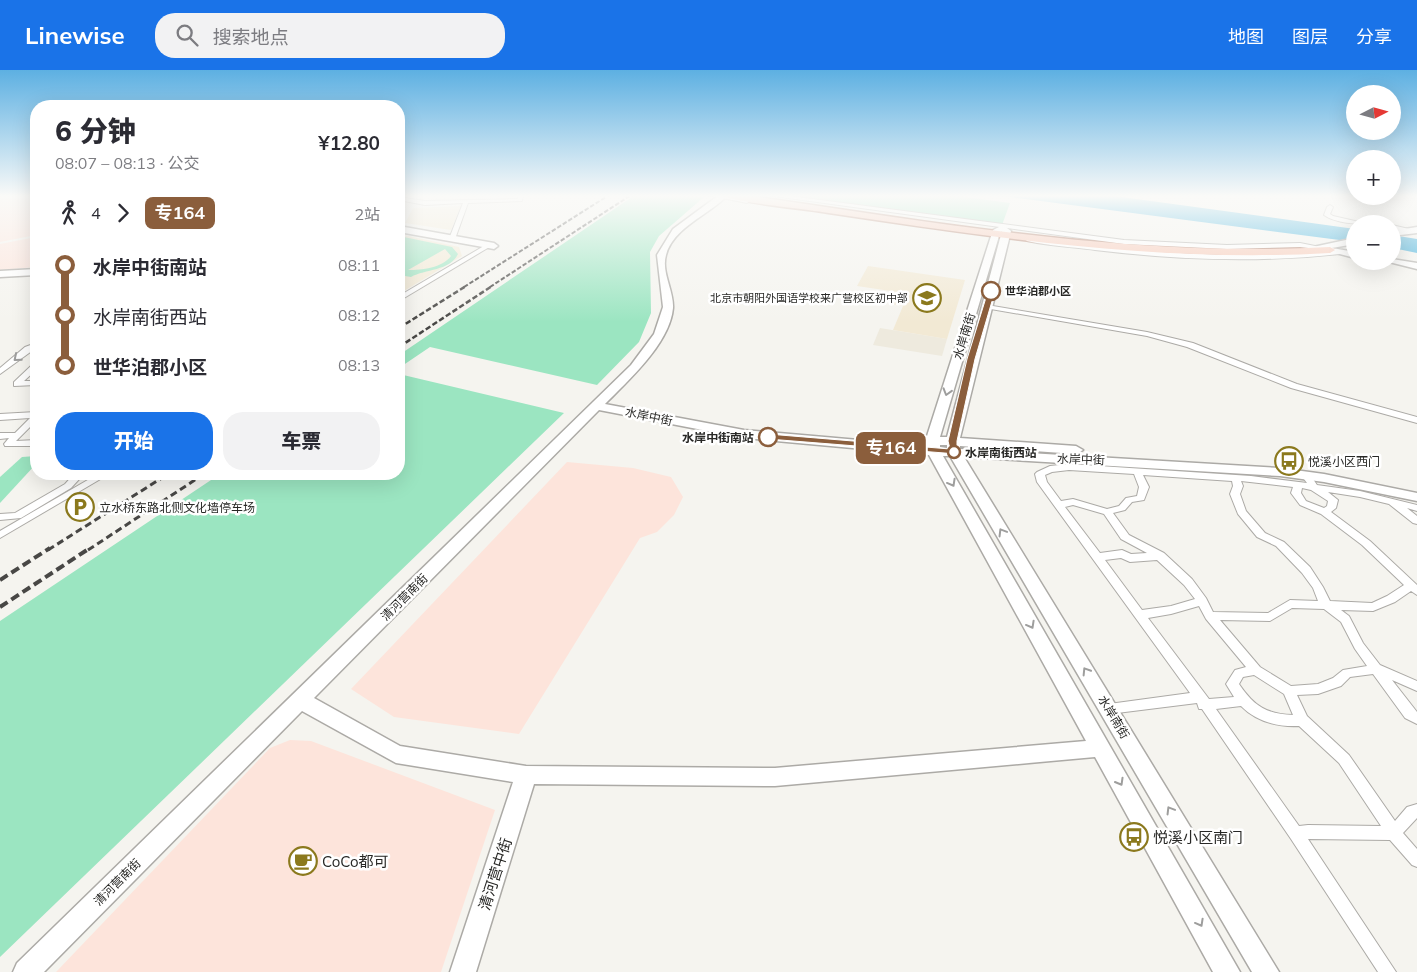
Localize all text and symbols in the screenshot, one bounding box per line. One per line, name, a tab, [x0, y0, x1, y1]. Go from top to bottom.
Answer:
search box	[155, 13, 505, 58]
text: Linewise	[25, 20, 125, 50]
icon: search	[173, 21, 201, 49]
text: 搜索地点	[213, 25, 289, 49]
text: 地图	[1228, 25, 1264, 48]
text: 图层	[1292, 25, 1328, 48]
text: 分享	[1356, 25, 1392, 48]
north arrow	[1346, 85, 1401, 140]
map controls	[1346, 85, 1401, 270]
text: 6 分钟	[55, 113, 136, 148]
text: ¥12.80	[318, 131, 380, 155]
button: +	[1346, 150, 1401, 205]
text: 08:07 – 08:13 · 公交	[55, 153, 200, 173]
icon: walk	[55, 199, 83, 227]
icon: forward	[109, 199, 137, 227]
text: 专164	[155, 201, 205, 224]
text: 4	[91, 203, 101, 223]
text: 2站	[354, 204, 380, 224]
button: −	[1346, 215, 1401, 270]
text: 水岸中街南站	[93, 255, 207, 279]
text: 08:11	[338, 255, 380, 275]
marker: 世华泊郡小区	[981, 281, 1001, 301]
school or university icon: 北京市朝阳外国语学校来广营校区初中部	[912, 283, 942, 313]
place label: 世华泊郡小区	[1005, 284, 1071, 298]
place label: 北京市朝阳外国语学校来广营校区初中部	[710, 291, 908, 305]
text: 水岸南街西站	[93, 305, 207, 329]
text: 08:12	[338, 305, 380, 325]
street label: 水岸南街	[950, 311, 978, 361]
one-way arrow	[14, 352, 23, 361]
text: 世华泊郡小区	[93, 355, 207, 379]
text: 08:13	[338, 355, 380, 375]
one-way arrow	[943, 387, 953, 396]
street label: 水岸中街	[624, 404, 674, 428]
button: 开始	[55, 412, 213, 470]
button: 车票	[223, 412, 380, 470]
marker: 水岸中街南站	[758, 427, 778, 447]
place label: 水岸中街南站	[682, 430, 754, 445]
line badge: 专164	[856, 432, 926, 464]
text: 专164	[866, 436, 916, 459]
marker: 水岸南街西站	[947, 445, 961, 459]
place label: 水岸南街西站	[965, 445, 1037, 460]
bus stop icon: 悦溪小区西门	[1274, 446, 1304, 476]
street label: 水岸中街	[1057, 451, 1105, 467]
place label: 悦溪小区西门	[1308, 454, 1380, 469]
one-way arrow	[946, 478, 956, 487]
parking icon: 立水桥东路北侧文化墙停车场	[65, 492, 95, 522]
place label: 立水桥东路北侧文化墙停车场	[99, 500, 255, 515]
one-way arrow	[998, 528, 1008, 537]
street label: 清河营南街	[377, 570, 431, 624]
one-way arrow	[1025, 620, 1035, 629]
one-way arrow	[1082, 667, 1092, 676]
street label: 水岸南街	[1095, 693, 1133, 741]
one-way arrow	[1113, 777, 1123, 786]
one-way arrow	[1166, 806, 1176, 815]
bus stop icon: 悦溪小区南门	[1119, 822, 1149, 852]
place label: 悦溪小区南门	[1153, 828, 1243, 847]
street label: 清河营中街	[474, 835, 516, 913]
cafe icon: CoCo都可	[288, 846, 318, 876]
place label: CoCo都可	[322, 852, 389, 871]
street label: 清河营南街	[90, 855, 144, 909]
one-way arrow	[1193, 918, 1203, 927]

